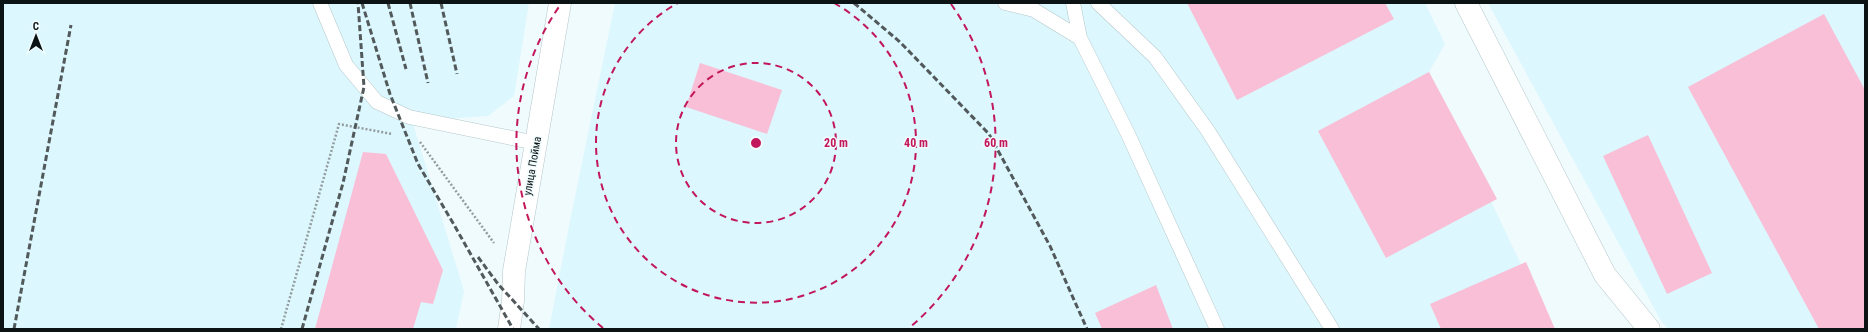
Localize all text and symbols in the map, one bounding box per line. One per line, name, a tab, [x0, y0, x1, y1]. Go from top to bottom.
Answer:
north arrow	[16, 16, 56, 56]
text: С	[33, 20, 39, 33]
street label: улица Пойма	[521, 136, 544, 196]
centre of rings	[749, 136, 763, 150]
text: 20 m	[824, 136, 848, 150]
text: 40 m	[904, 136, 928, 150]
text: 60 m	[984, 136, 1008, 150]

